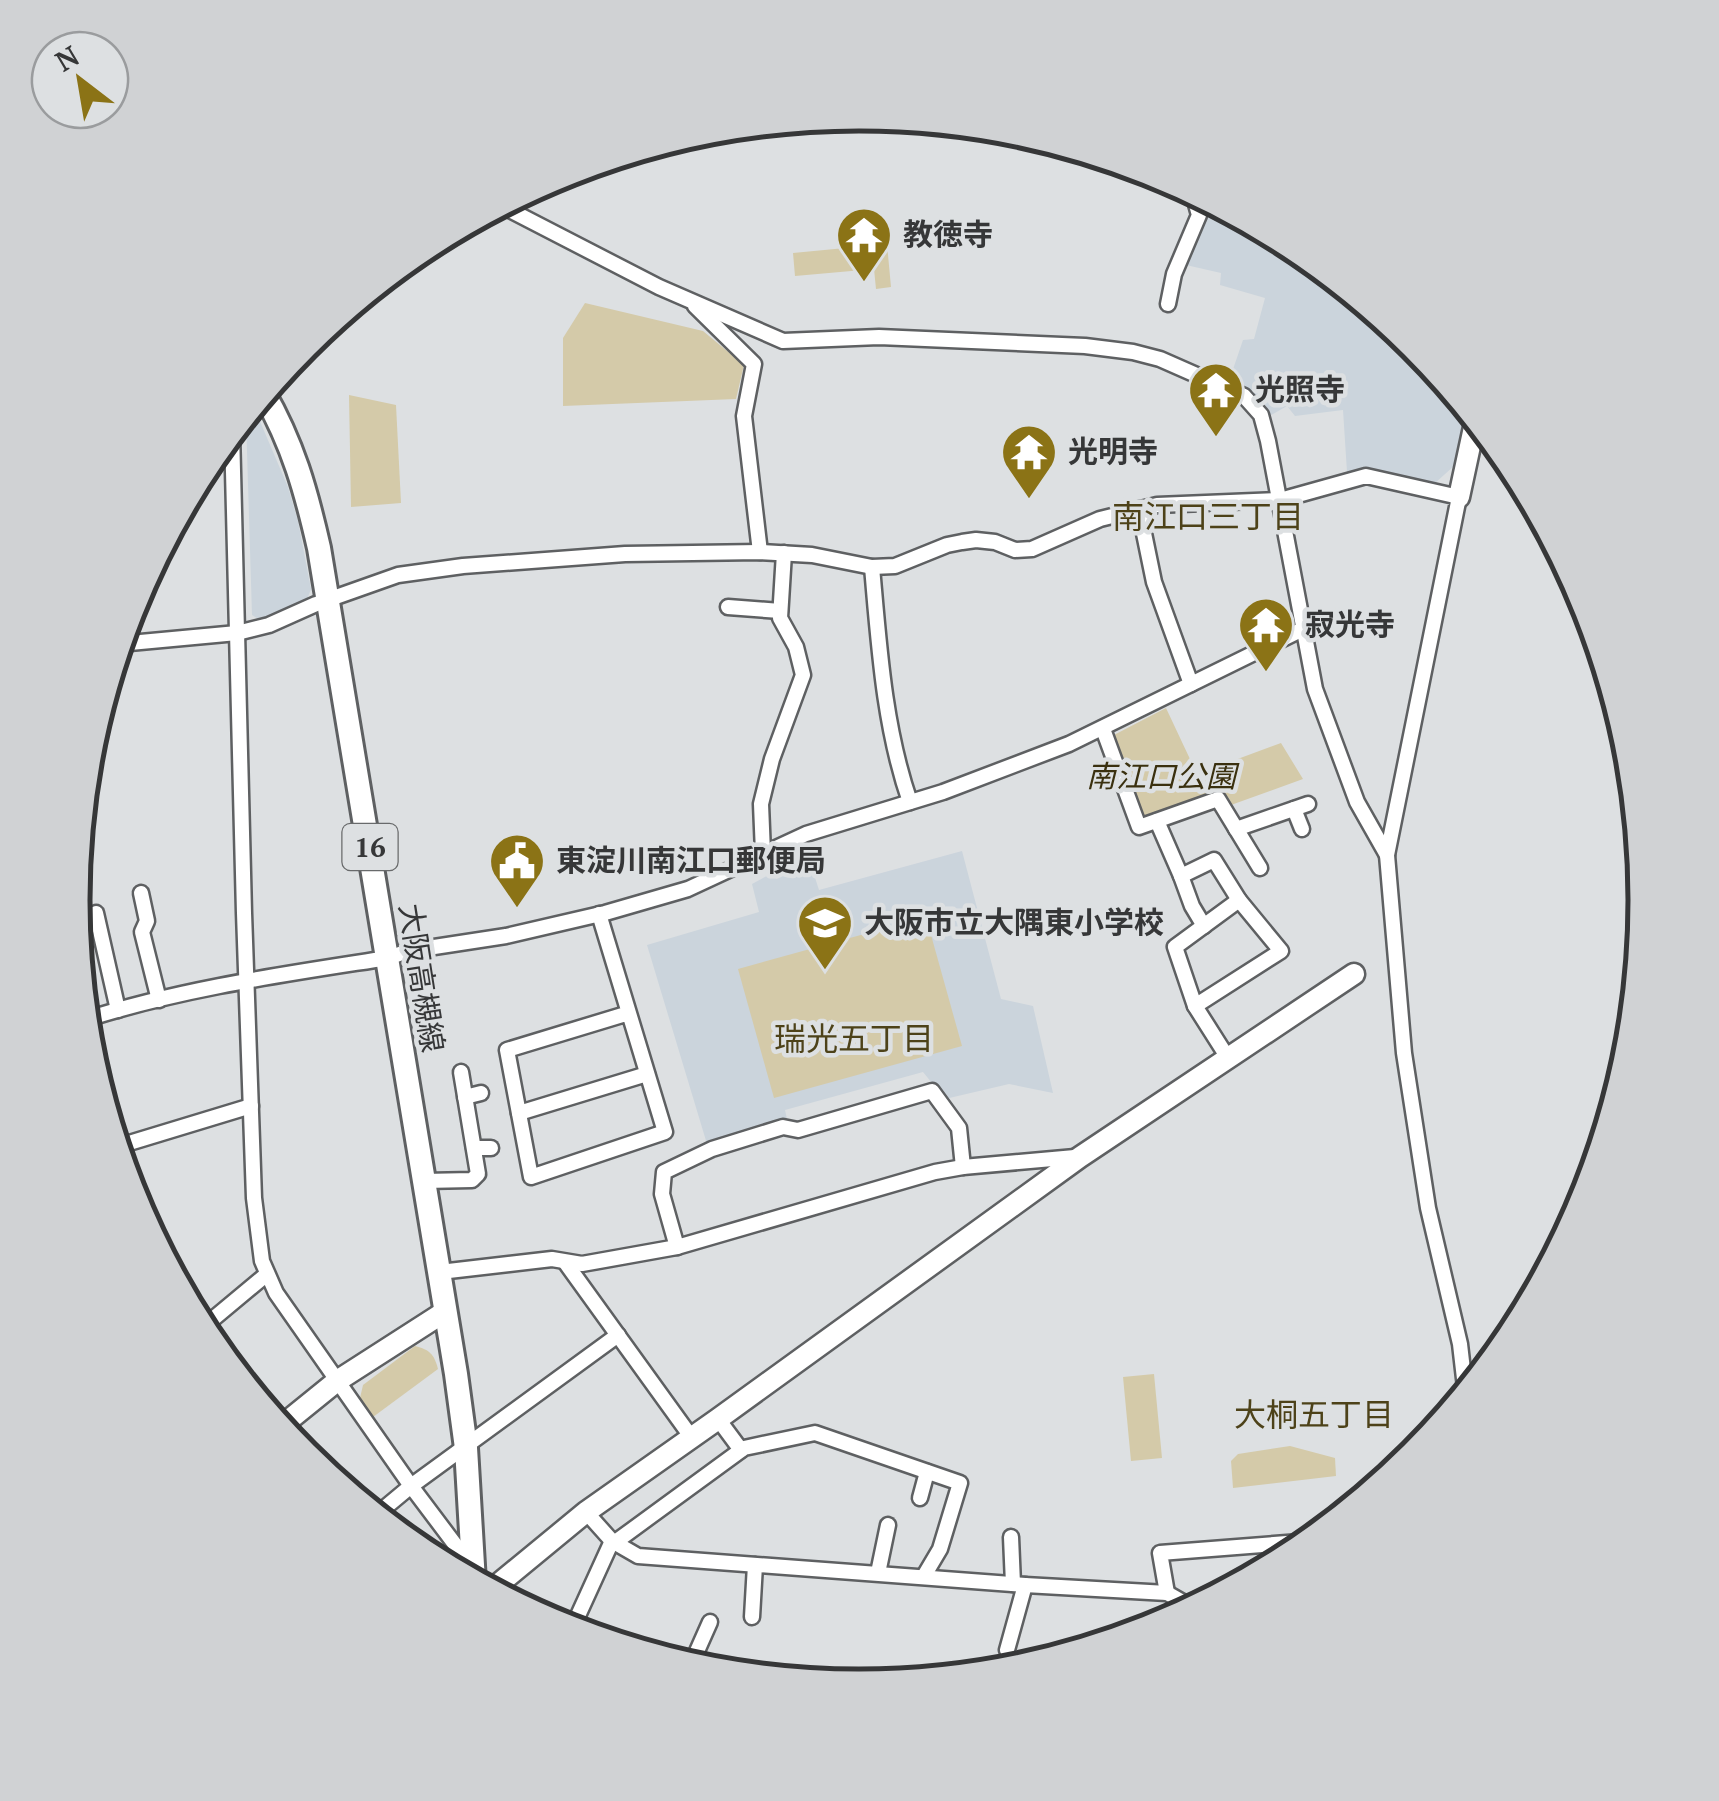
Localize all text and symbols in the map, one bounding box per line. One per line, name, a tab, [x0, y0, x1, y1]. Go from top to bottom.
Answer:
north arrow	[30, 30, 130, 130]
text: N	[48, 37, 85, 79]
temple icon: 教徳寺	[834, 205, 894, 284]
place label: 教徳寺	[903, 214, 993, 254]
temple icon: 光照寺	[1186, 360, 1246, 439]
place label: 光照寺	[1255, 369, 1345, 409]
temple icon: 光明寺	[999, 422, 1059, 501]
place label: 光明寺	[1068, 431, 1158, 471]
district label: 南江口三丁目	[1112, 495, 1304, 537]
temple icon: 寂光寺	[1236, 595, 1296, 674]
place label: 寂光寺	[1305, 604, 1395, 644]
park label: 南江口公園	[1086, 756, 1240, 796]
road number: 16	[342, 824, 398, 870]
public building icon: 東淀川南江口郵便局	[487, 831, 547, 910]
place label: 東淀川南江口郵便局	[556, 840, 826, 880]
school or university icon: 大阪市立大隅東小学校	[795, 893, 855, 972]
street label: 大阪高槻線	[391, 901, 453, 1055]
place label: 大阪市立大隅東小学校	[864, 902, 1164, 942]
district label: 瑞光五丁目	[774, 1017, 934, 1059]
district label: 大桐五丁目	[1234, 1393, 1394, 1435]

